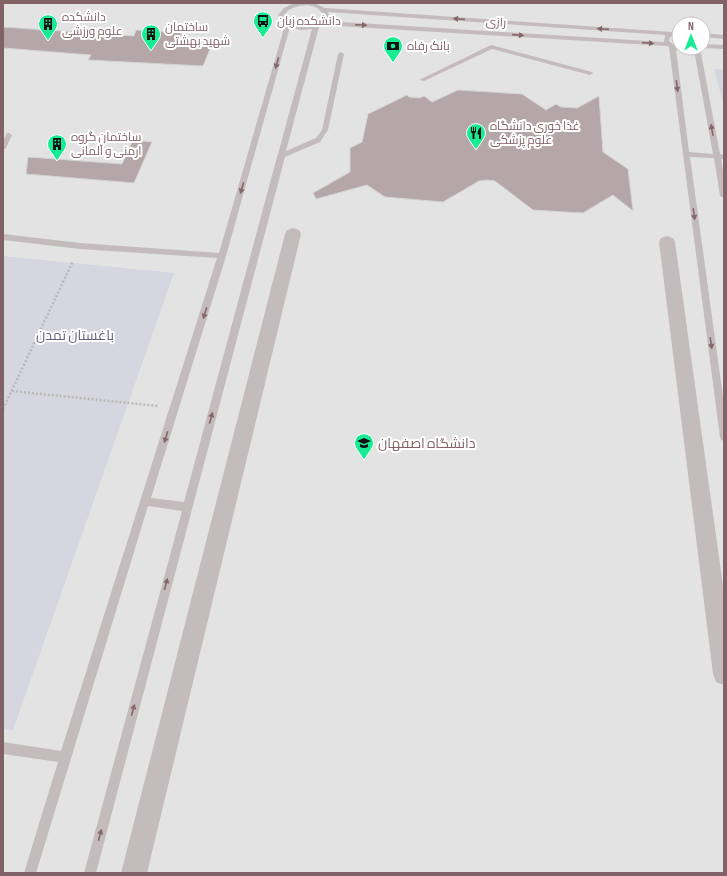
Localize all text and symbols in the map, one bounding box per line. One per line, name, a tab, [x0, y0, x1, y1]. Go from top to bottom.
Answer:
place label: دانشکده علوم ورزشی	[62, 10, 123, 39]
bus stop icon: دانشکده زبان	[252, 10, 274, 38]
building icon: دانشکده علوم ورزشی	[37, 13, 59, 41]
place label: دانشکده زبان	[277, 14, 341, 29]
street label: رازی	[485, 14, 507, 31]
one-way arrow	[453, 15, 465, 22]
north arrow	[671, 16, 711, 56]
place label: ساختمان شهید بهشتی	[165, 20, 230, 49]
text: N	[688, 20, 694, 33]
one-way arrow	[355, 22, 368, 28]
building icon: ساختمان شهید بهشتی	[140, 23, 162, 51]
one-way arrow	[597, 25, 609, 32]
one-way arrow	[512, 31, 524, 38]
bank icon: بانک رفاه	[382, 35, 404, 63]
place label: بانک رفاه	[407, 39, 450, 54]
one-way arrow	[642, 40, 654, 47]
one-way arrow	[274, 57, 280, 69]
one-way arrow	[674, 79, 680, 92]
place label: غذا خوری دانشگاه علوم پزشکی	[490, 119, 580, 149]
restaurant icon: غذا خوری دانشگاه علوم پزشکی	[465, 122, 487, 150]
one-way arrow	[709, 124, 715, 137]
place label: ساختمان گروه ارمنی و آلمانی	[71, 130, 142, 159]
building icon: ساختمان گروه ارمنی و آلمانی	[46, 133, 68, 161]
one-way arrow	[239, 182, 245, 194]
one-way arrow	[691, 208, 697, 220]
one-way arrow	[202, 307, 208, 319]
park label: باغستان تمدن	[36, 327, 114, 344]
one-way arrow	[708, 337, 714, 349]
one-way arrow	[208, 412, 214, 424]
one-way arrow	[163, 431, 169, 443]
school or university icon: دانشگاه اصفهان	[353, 432, 375, 460]
place label: دانشگاه اصفهان	[378, 435, 476, 452]
one-way arrow	[164, 578, 170, 590]
one-way arrow	[130, 703, 136, 715]
one-way arrow	[97, 829, 103, 842]

